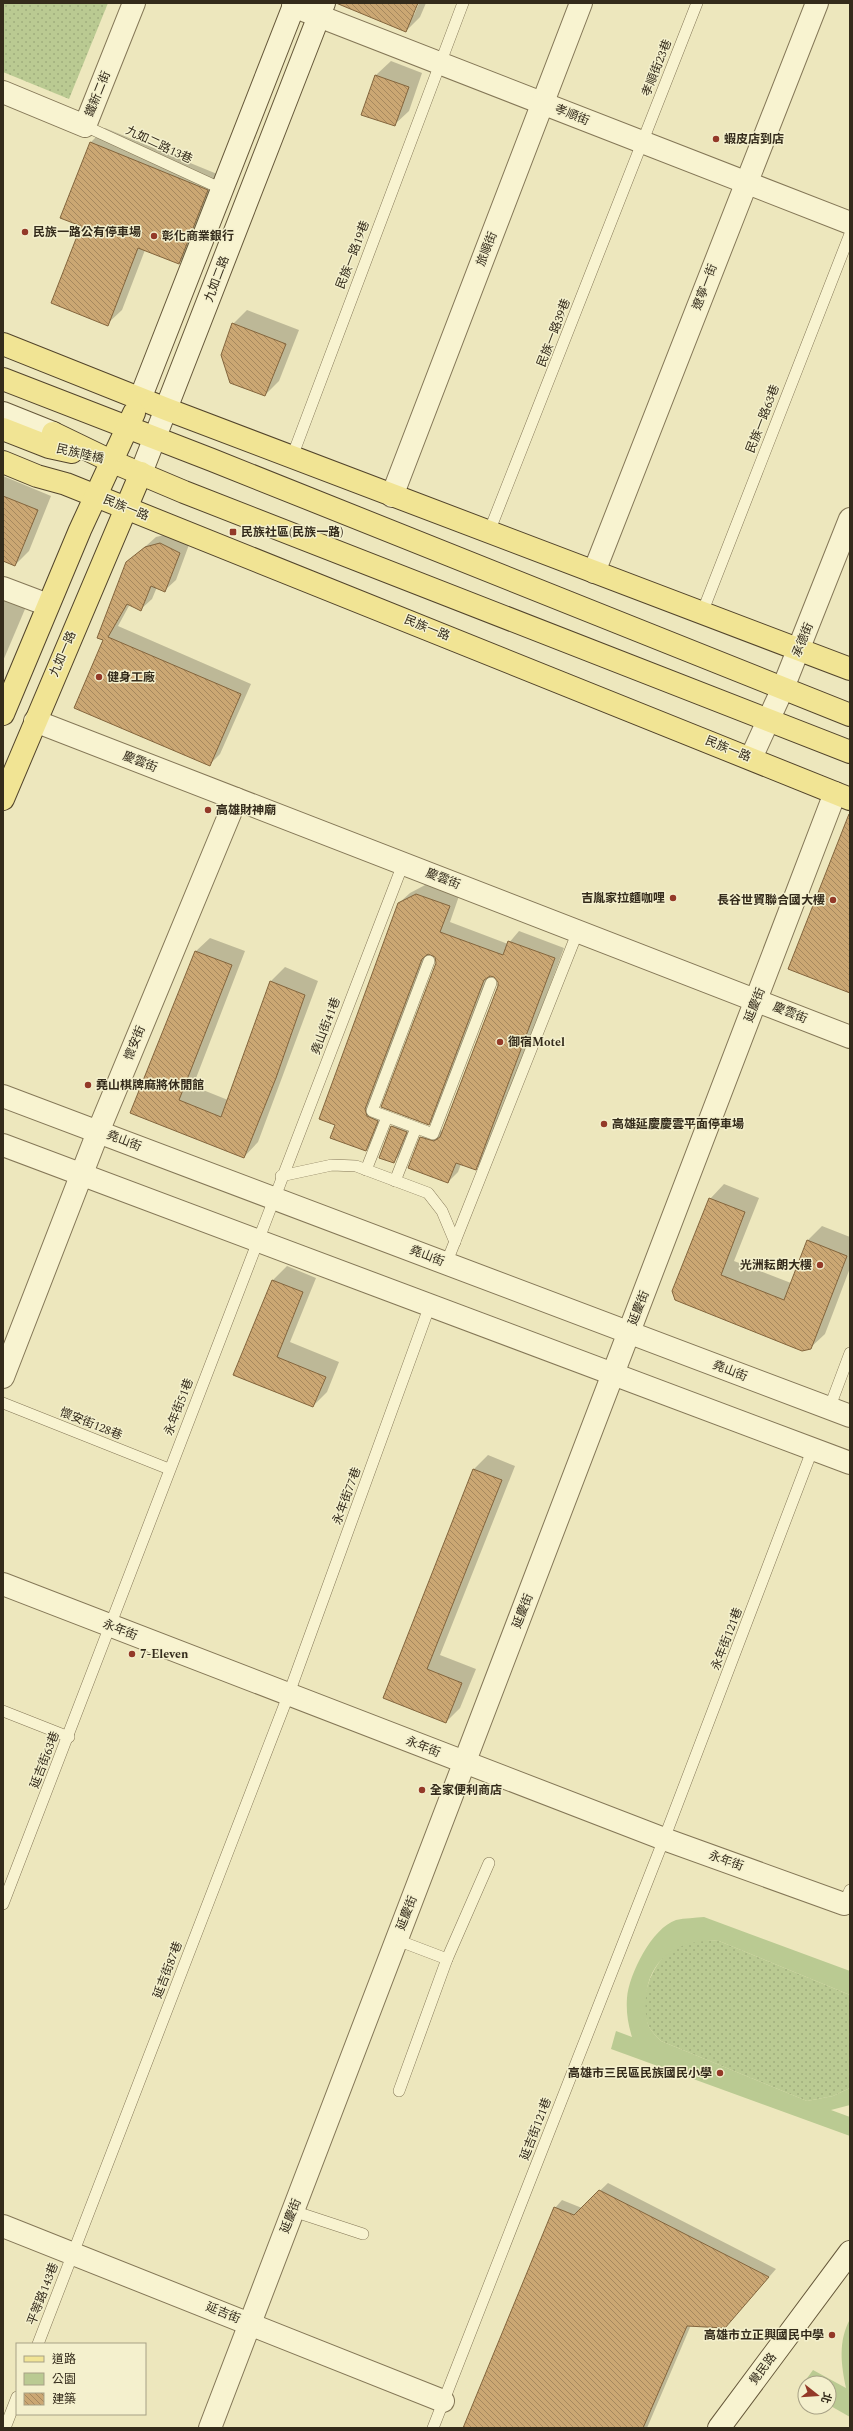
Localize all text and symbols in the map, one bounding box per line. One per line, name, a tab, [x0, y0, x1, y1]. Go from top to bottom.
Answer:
street label: 孝順街23巷	[637, 37, 677, 99]
street label: 鐵新二街	[80, 68, 116, 120]
street label: 孝順街	[552, 99, 592, 131]
street label: 九如二路13巷	[122, 121, 196, 169]
place label: 蝦皮店到店	[724, 130, 784, 149]
marker: 蝦皮店到店	[711, 134, 721, 144]
street label: 民族一路19巷	[331, 218, 375, 292]
place label: 民族一路公有停車場	[33, 223, 141, 242]
marker: 民族一路公有停車場	[20, 227, 30, 237]
place label: 彰化商業銀行	[162, 227, 234, 246]
street label: 旅順街	[472, 229, 502, 269]
marker: 彰化商業銀行	[149, 231, 159, 241]
street label: 九如二路	[200, 253, 234, 305]
street label: 遼寧一街	[688, 261, 722, 313]
street label: 民族一路39巷	[532, 296, 576, 370]
street label: 民族一路63巷	[741, 382, 785, 456]
street label: 民族陸橋	[54, 439, 106, 469]
street label: 民族一路	[100, 490, 152, 526]
place label: 民族社區(民族一路)	[241, 523, 343, 542]
marker: 民族社區(民族一路)	[228, 527, 238, 537]
street label: 民族一路	[401, 610, 453, 646]
street label: 承德街	[787, 620, 819, 660]
street label: 九如一路	[45, 628, 81, 680]
place label: 健身工廠	[107, 668, 155, 687]
marker: 健身工廠	[94, 672, 104, 682]
street label: 民族一路	[702, 731, 754, 767]
street label: 慶雲街	[120, 747, 160, 777]
place label: 高雄財神廟	[216, 801, 276, 820]
marker: 高雄財神廟	[203, 805, 213, 815]
street label: 慶雲街	[423, 864, 463, 894]
place label: 吉胤家拉麵咖哩	[581, 889, 665, 908]
place label: 長谷世貿聯合國大樓	[717, 891, 825, 910]
marker: 吉胤家拉麵咖哩	[668, 893, 678, 903]
marker: 長谷世貿聯合國大樓	[828, 895, 838, 905]
street label: 延慶街	[740, 985, 770, 1025]
street label: 堯山街41巷	[306, 995, 346, 1057]
street label: 慶雲街	[770, 997, 810, 1029]
street label: 懷安街	[119, 1023, 151, 1063]
place label: 御宿Motel	[508, 1033, 565, 1052]
marker: 御宿Motel	[495, 1037, 505, 1047]
place label: 堯山棋牌麻將休閒館	[96, 1076, 204, 1095]
marker: 堯山棋牌麻將休閒館	[83, 1080, 93, 1090]
place label: 高雄延慶慶雲平面停車場	[612, 1115, 744, 1134]
marker: 高雄延慶慶雲平面停車場	[599, 1119, 609, 1129]
street label: 堯山街	[104, 1126, 144, 1156]
street label: 堯山街	[407, 1241, 447, 1271]
place label: 光洲耘朗大樓	[740, 1256, 812, 1275]
marker: 光洲耘朗大樓	[815, 1260, 825, 1270]
street label: 延慶街	[624, 1288, 654, 1328]
street label: 堯山街	[710, 1356, 750, 1386]
street label: 永年街51巷	[159, 1376, 199, 1438]
street label: 懷安街128巷	[57, 1403, 125, 1445]
street label: 永年街77巷	[328, 1465, 366, 1527]
street label: 延慶街	[508, 1591, 538, 1631]
street label: 永年街121巷	[706, 1605, 748, 1673]
street label: 永年街	[100, 1615, 140, 1645]
place label: 7-Eleven	[140, 1645, 189, 1664]
marker: 7-Eleven	[127, 1649, 137, 1659]
street label: 延吉街63巷	[25, 1729, 65, 1791]
street label: 永年街	[403, 1732, 443, 1762]
place label: 全家便利商店	[430, 1781, 502, 1800]
marker: 全家便利商店	[417, 1785, 427, 1795]
street label: 永年街	[706, 1846, 746, 1876]
street label: 延慶街	[392, 1893, 422, 1933]
street label: 延吉街87巷	[148, 1939, 188, 2001]
place label: 高雄市三民區民族國民小學	[568, 2064, 712, 2083]
marker: 高雄市三民區民族國民小學	[715, 2068, 725, 2078]
street label: 延吉街121巷	[515, 2095, 557, 2163]
street label: 延慶街	[276, 2196, 306, 2236]
street label: 平等路143巷	[22, 2260, 64, 2328]
street label: 延吉街	[203, 2297, 243, 2329]
place label: 高雄市立正興國民中學	[704, 2326, 824, 2345]
marker: 高雄市立正興國民中學	[827, 2330, 837, 2340]
legend	[16, 2343, 146, 2415]
street label: 覺民路	[745, 2349, 781, 2389]
text: 道路	[52, 2350, 76, 2369]
text: 公園	[52, 2370, 76, 2389]
north arrow	[797, 2375, 837, 2415]
text: 建築	[52, 2390, 76, 2409]
text: 北	[816, 2390, 836, 2406]

